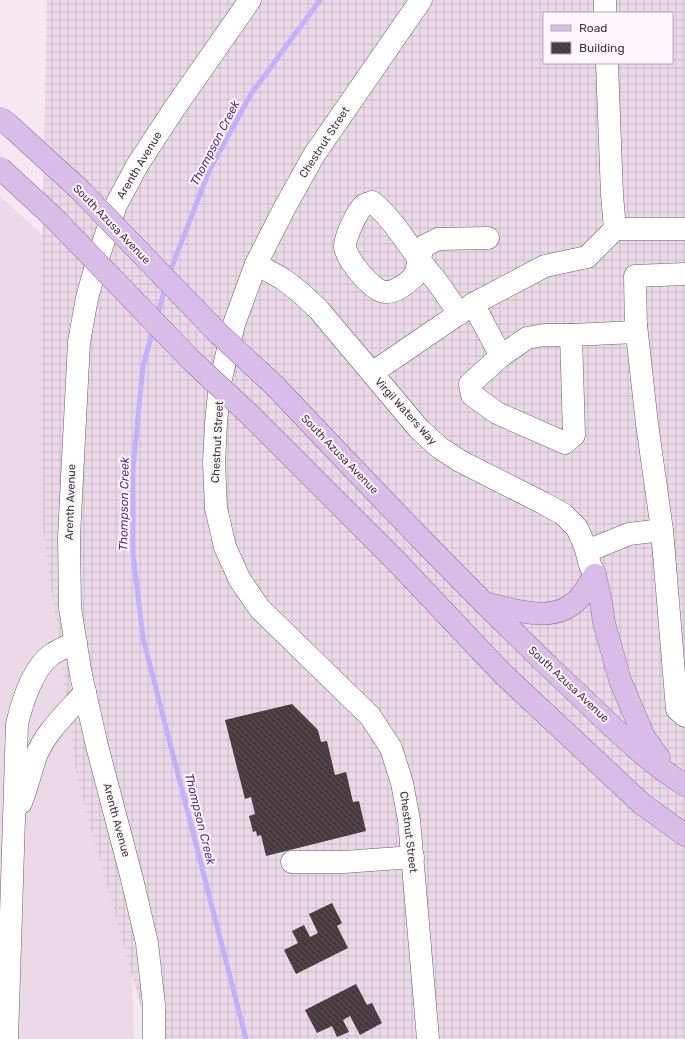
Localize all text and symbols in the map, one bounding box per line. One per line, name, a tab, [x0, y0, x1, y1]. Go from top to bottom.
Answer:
legend	[543, 12, 673, 64]
text: Road	[579, 21, 607, 35]
text: Building	[579, 41, 625, 55]
water label: Thompson Creek	[187, 97, 243, 188]
street label: Chestnut Street	[297, 104, 353, 180]
street label: Arenth Avenue	[114, 129, 165, 201]
street label: South Azusa Avenue	[70, 182, 153, 267]
street label: Virgil Waters Way	[372, 375, 439, 448]
street label: Chestnut Street	[209, 400, 226, 483]
street label: South Azusa Avenue	[298, 412, 381, 497]
water label: Thompson Creek	[116, 456, 132, 551]
street label: Arenth Avenue	[63, 464, 78, 540]
street label: South Azusa Avenue	[526, 644, 612, 725]
water label: Thompson Creek	[182, 772, 218, 867]
street label: Arenth Avenue	[100, 782, 133, 859]
street label: Chestnut Street	[397, 790, 420, 874]

